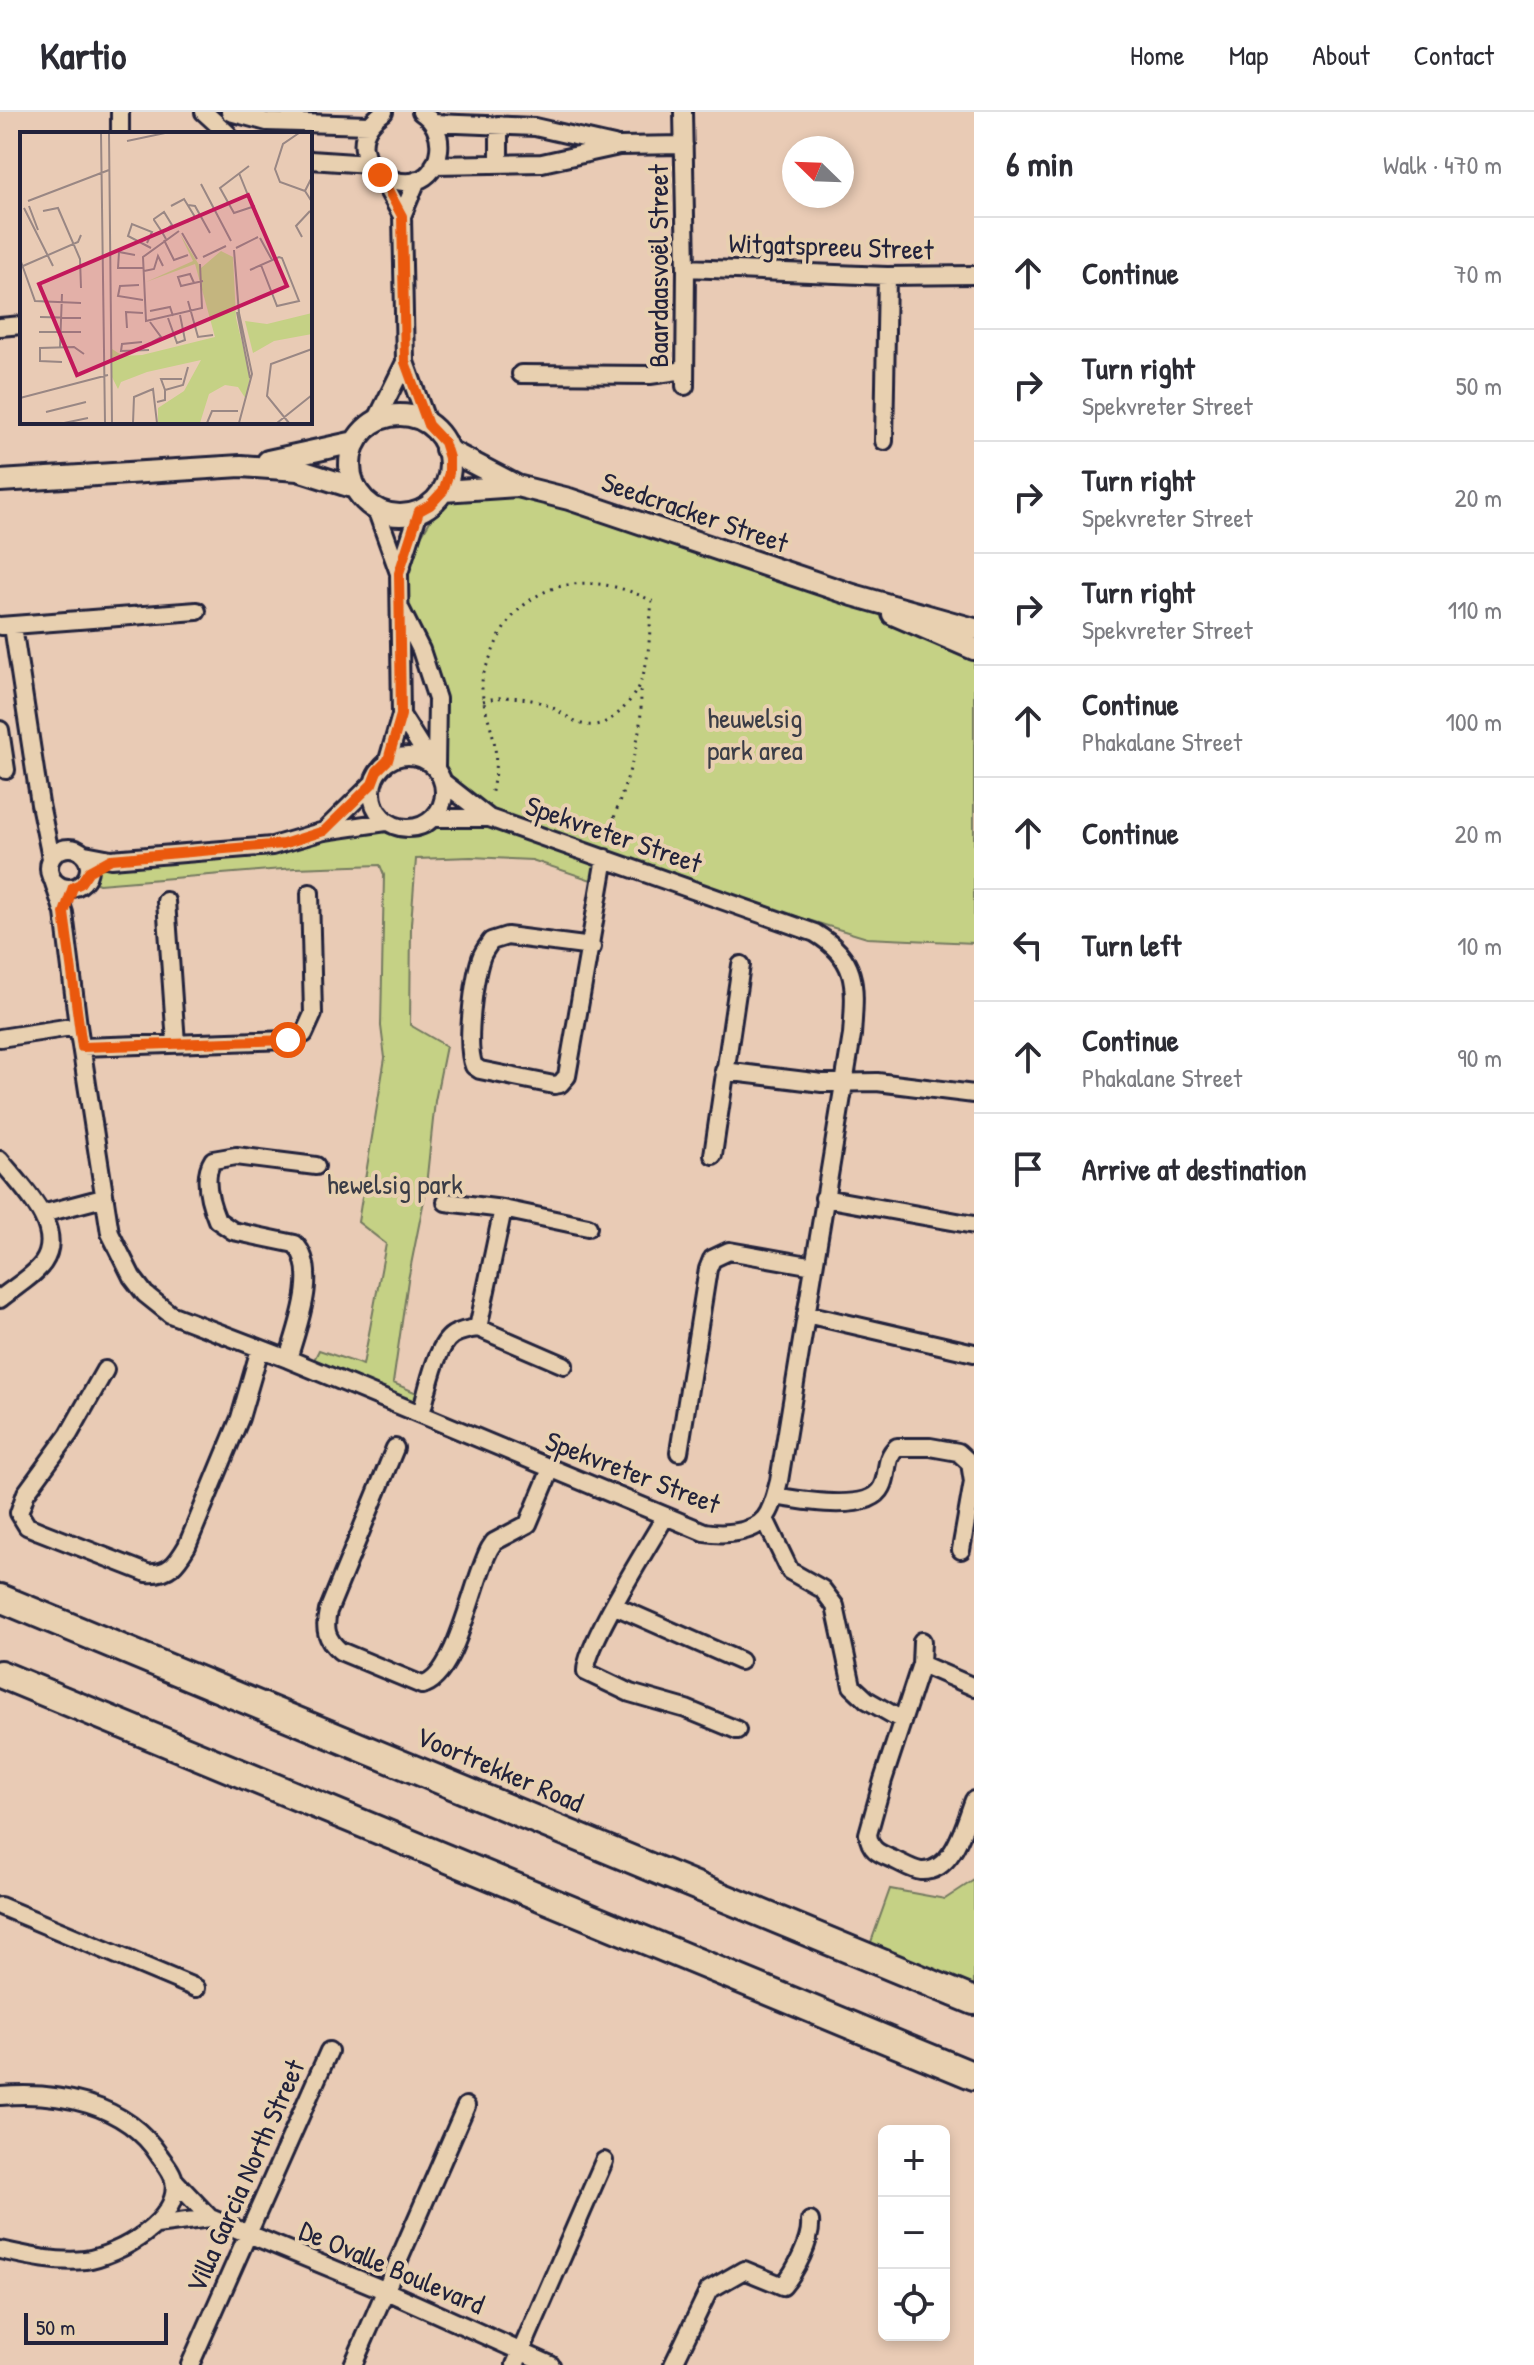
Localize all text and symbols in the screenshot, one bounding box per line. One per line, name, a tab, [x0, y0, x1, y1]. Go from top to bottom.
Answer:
text: Kartio	[40, 29, 126, 81]
text: Home	[1130, 36, 1185, 74]
text: Map	[1229, 36, 1268, 74]
text: About	[1312, 36, 1370, 74]
text: Contact	[1414, 36, 1494, 74]
inset map	[20, 132, 312, 424]
north arrow	[782, 136, 854, 208]
text: 6 min	[1006, 141, 1074, 187]
text: Walk · 470 m	[1383, 147, 1502, 182]
route end	[362, 157, 398, 193]
street label: Baardaasvoël Street	[639, 164, 677, 368]
street label: Witgatspreeu Street	[728, 223, 934, 269]
icon: ahead	[1006, 251, 1050, 295]
text: Continue	[1082, 253, 1179, 293]
text: 70 m	[1454, 256, 1502, 291]
text: Turn right	[1082, 348, 1195, 388]
icon: right	[1006, 363, 1050, 407]
text: 50 m	[1456, 368, 1502, 403]
text: Spekvreter Street	[1082, 388, 1253, 423]
text: Turn right	[1082, 460, 1195, 500]
street label: Seedcracker Street	[597, 462, 794, 562]
icon: right	[1006, 475, 1050, 519]
text: 20 m	[1455, 480, 1502, 515]
text: Spekvreter Street	[1082, 500, 1253, 535]
text: Turn right	[1082, 572, 1195, 612]
icon: right	[1006, 587, 1050, 631]
text: 110 m	[1448, 592, 1502, 627]
text: Spekvreter Street	[1082, 612, 1253, 647]
text: Continue	[1082, 684, 1179, 724]
park label: heuwelsig park area	[707, 699, 803, 769]
icon: ahead	[1006, 699, 1050, 743]
text: 100 m	[1446, 704, 1502, 739]
text: Phakalane Street	[1082, 724, 1242, 759]
street label: Spekvreter Street	[521, 786, 707, 882]
icon: ahead	[1006, 811, 1050, 855]
text: Continue	[1082, 813, 1179, 853]
text: 20 m	[1455, 816, 1502, 851]
icon: left	[1006, 923, 1050, 967]
text: Turn left	[1082, 925, 1181, 965]
text: 10 m	[1457, 928, 1502, 963]
text: Continue	[1082, 1020, 1179, 1060]
route start	[270, 1022, 306, 1058]
icon: ahead	[1006, 1035, 1050, 1079]
text: 90 m	[1457, 1040, 1502, 1075]
text: Phakalane Street	[1082, 1060, 1242, 1095]
icon: arrive	[1006, 1147, 1050, 1191]
text: Arrive at destination	[1082, 1149, 1307, 1189]
park label: hewelsig park	[327, 1165, 463, 1203]
street label: Spekvreter Street	[540, 1421, 726, 1523]
street label: Voortrekker Road	[411, 1717, 589, 1821]
street label: Villa Garcia North Street	[177, 2053, 314, 2298]
map controls	[878, 2125, 950, 2341]
button: +	[878, 2125, 950, 2197]
button: −	[878, 2197, 950, 2269]
street label: De Ovalle Boulevard	[294, 2211, 490, 2323]
button: locate	[878, 2269, 950, 2341]
scale bar	[24, 2309, 168, 2345]
text: 50 m	[36, 2312, 75, 2342]

